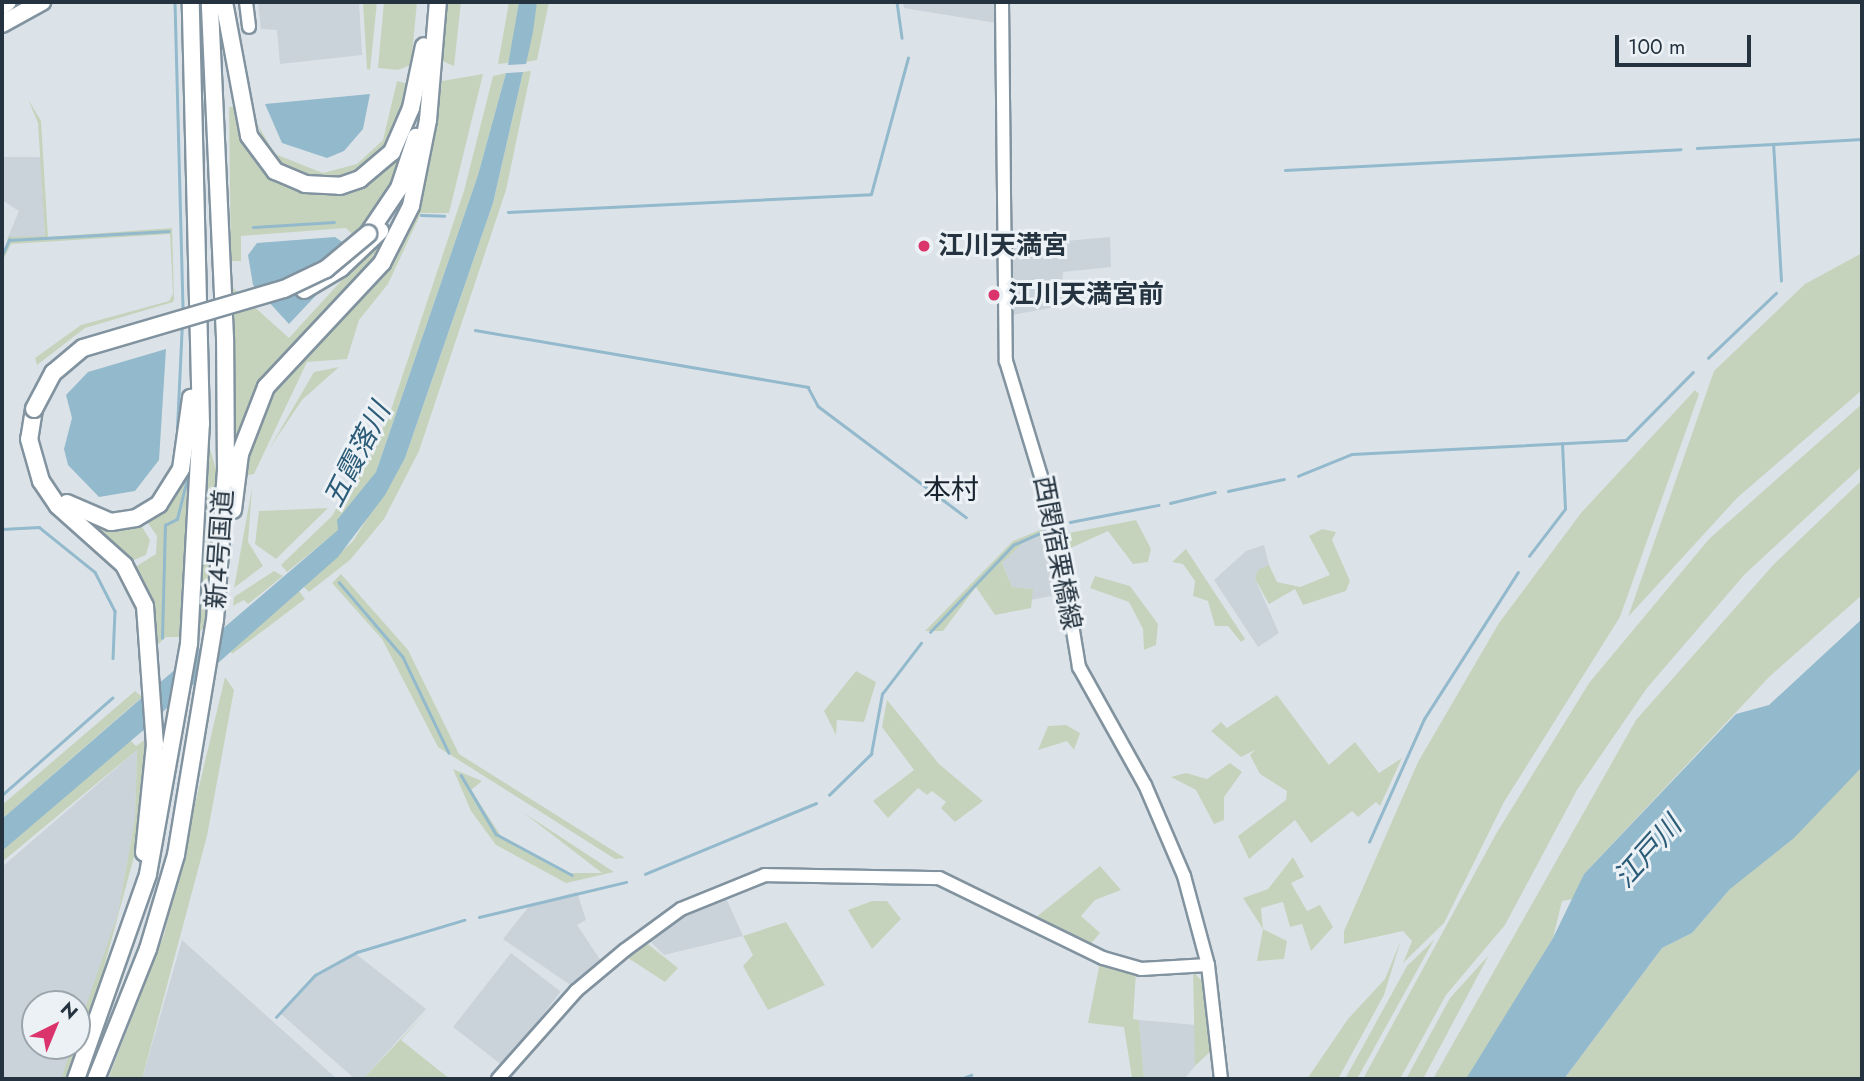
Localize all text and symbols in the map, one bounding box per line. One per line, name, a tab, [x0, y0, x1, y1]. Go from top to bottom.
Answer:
scale bar	[1619, 21, 1756, 65]
text: 100 m	[1628, 32, 1685, 62]
place label: 江川天満宮	[938, 230, 1068, 262]
marker: 江川天満宮	[916, 238, 932, 254]
place label: 江川天満宮前	[1008, 279, 1164, 311]
marker: 江川天満宮前	[986, 287, 1002, 303]
water label: 五霞落川	[317, 397, 397, 513]
district label: 本村	[923, 473, 979, 507]
street label: 西関宿栗橋線	[1027, 473, 1087, 633]
street label: 新4号国道	[200, 488, 240, 610]
water label: 江戸川	[1607, 810, 1689, 894]
north arrow	[21, 990, 91, 1060]
text: N	[55, 996, 84, 1026]

